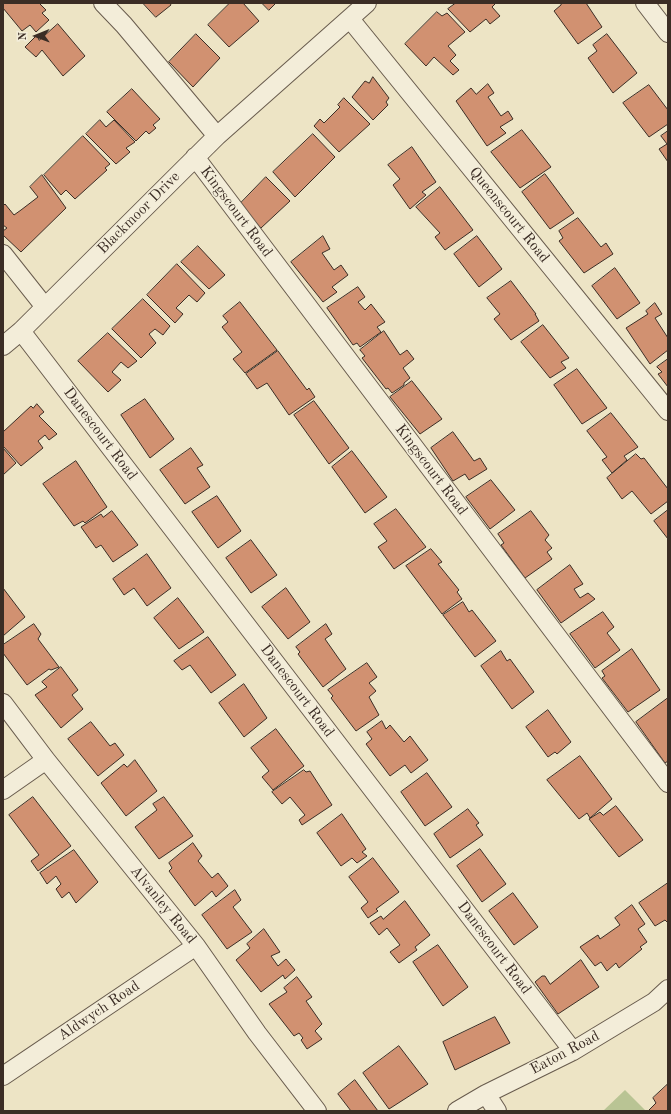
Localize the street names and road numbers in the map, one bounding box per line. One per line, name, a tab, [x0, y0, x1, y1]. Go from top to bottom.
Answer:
street label: Kingscourt Road	[196, 163, 276, 261]
street label: Queenscourt Road	[465, 164, 553, 266]
street label: Blackmoor Drive	[94, 168, 184, 258]
street label: Danescourt Road	[59, 384, 141, 484]
street label: Kingscourt Road	[391, 421, 471, 519]
street label: Danescourt Road	[256, 641, 338, 741]
street label: Alvanley Road	[126, 862, 200, 948]
street label: Danescourt Road	[453, 898, 535, 998]
street label: Aldwych Road	[55, 977, 143, 1045]
street label: Eaton Road	[527, 1027, 603, 1079]

